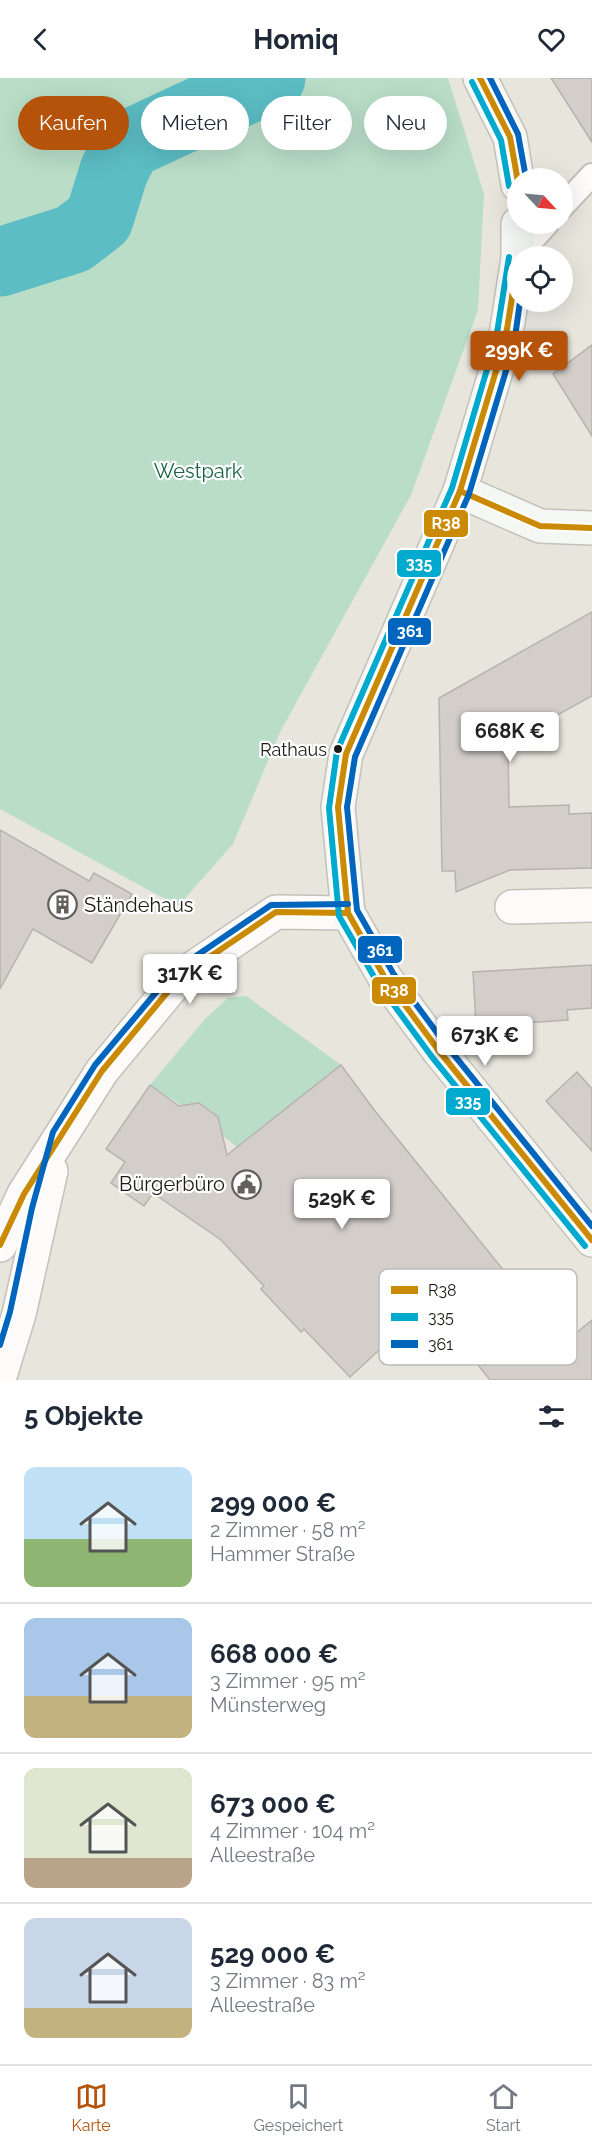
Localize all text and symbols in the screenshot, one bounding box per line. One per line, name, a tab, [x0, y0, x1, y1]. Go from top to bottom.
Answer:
icon: back	[24, 23, 57, 56]
icon: heart	[535, 23, 568, 56]
text: Homiq	[253, 24, 339, 55]
chip: Kaufen	[18, 96, 129, 150]
chip: Mieten	[141, 96, 249, 150]
chip: Filter	[261, 96, 352, 150]
chip: Neu	[364, 96, 447, 150]
north arrow	[507, 168, 573, 234]
map controls	[507, 168, 573, 312]
button: locate	[507, 246, 573, 312]
pin: 299K €	[470, 331, 568, 382]
text: 299K €	[485, 338, 553, 362]
park label: Westpark	[154, 459, 243, 483]
line badge: R38	[423, 509, 469, 538]
text: R38	[431, 514, 461, 533]
line badge: 335	[396, 549, 442, 578]
text: 335	[406, 554, 432, 573]
line badge: 361	[387, 617, 432, 646]
text: 361	[397, 622, 423, 641]
pin: 668K €	[461, 712, 559, 763]
text: 668K €	[475, 719, 545, 743]
place label: Rathaus	[260, 739, 327, 760]
marker: Rathaus	[332, 743, 344, 755]
building icon: Ständehaus	[47, 889, 79, 921]
place label: Ständehaus	[84, 893, 194, 917]
line badge: 361	[357, 935, 403, 964]
text: 361	[367, 941, 393, 960]
pin: 317K €	[141, 954, 239, 1005]
text: 317K €	[157, 961, 223, 985]
line badge: R38	[371, 976, 417, 1005]
text: R38	[379, 981, 409, 1000]
pin: 673K €	[436, 1016, 534, 1067]
text: 673K €	[451, 1023, 519, 1047]
line badge: 335	[445, 1087, 491, 1116]
text: 335	[455, 1092, 481, 1111]
public building icon: Bürgerbüro	[230, 1168, 262, 1200]
place label: Bürgerbüro	[119, 1172, 225, 1196]
pin: 529K €	[293, 1179, 391, 1230]
text: 529K €	[308, 1186, 376, 1210]
legend	[379, 1269, 577, 1365]
text: R38	[428, 1281, 456, 1300]
text: 335	[428, 1308, 454, 1327]
text: 361	[428, 1335, 453, 1354]
icon: filters	[535, 1400, 568, 1433]
text: 5 Objekte	[24, 1401, 143, 1431]
text: 299 000 €	[210, 1488, 336, 1518]
icon: home	[72, 1491, 144, 1563]
text: 2 Zimmer · 58 m²	[210, 1518, 366, 1542]
text: Hammer Straße	[210, 1542, 355, 1566]
text: 668 000 €	[210, 1639, 338, 1669]
icon: home	[72, 1642, 144, 1714]
text: 3 Zimmer · 95 m²	[210, 1669, 366, 1693]
text: Münsterweg	[210, 1693, 326, 1717]
text: 673 000 €	[210, 1789, 336, 1819]
icon: home	[72, 1792, 144, 1864]
text: 4 Zimmer · 104 m²	[210, 1819, 375, 1843]
text: Alleestraße	[210, 1843, 315, 1867]
text: 529 000 €	[210, 1939, 336, 1969]
icon: home	[72, 1942, 144, 2014]
text: 3 Zimmer · 83 m²	[210, 1969, 366, 1993]
text: Alleestraße	[210, 1993, 315, 2017]
tab: Karte	[71, 2080, 111, 2135]
tab: Gespeichert	[253, 2080, 343, 2135]
tab: Start	[486, 2080, 521, 2135]

